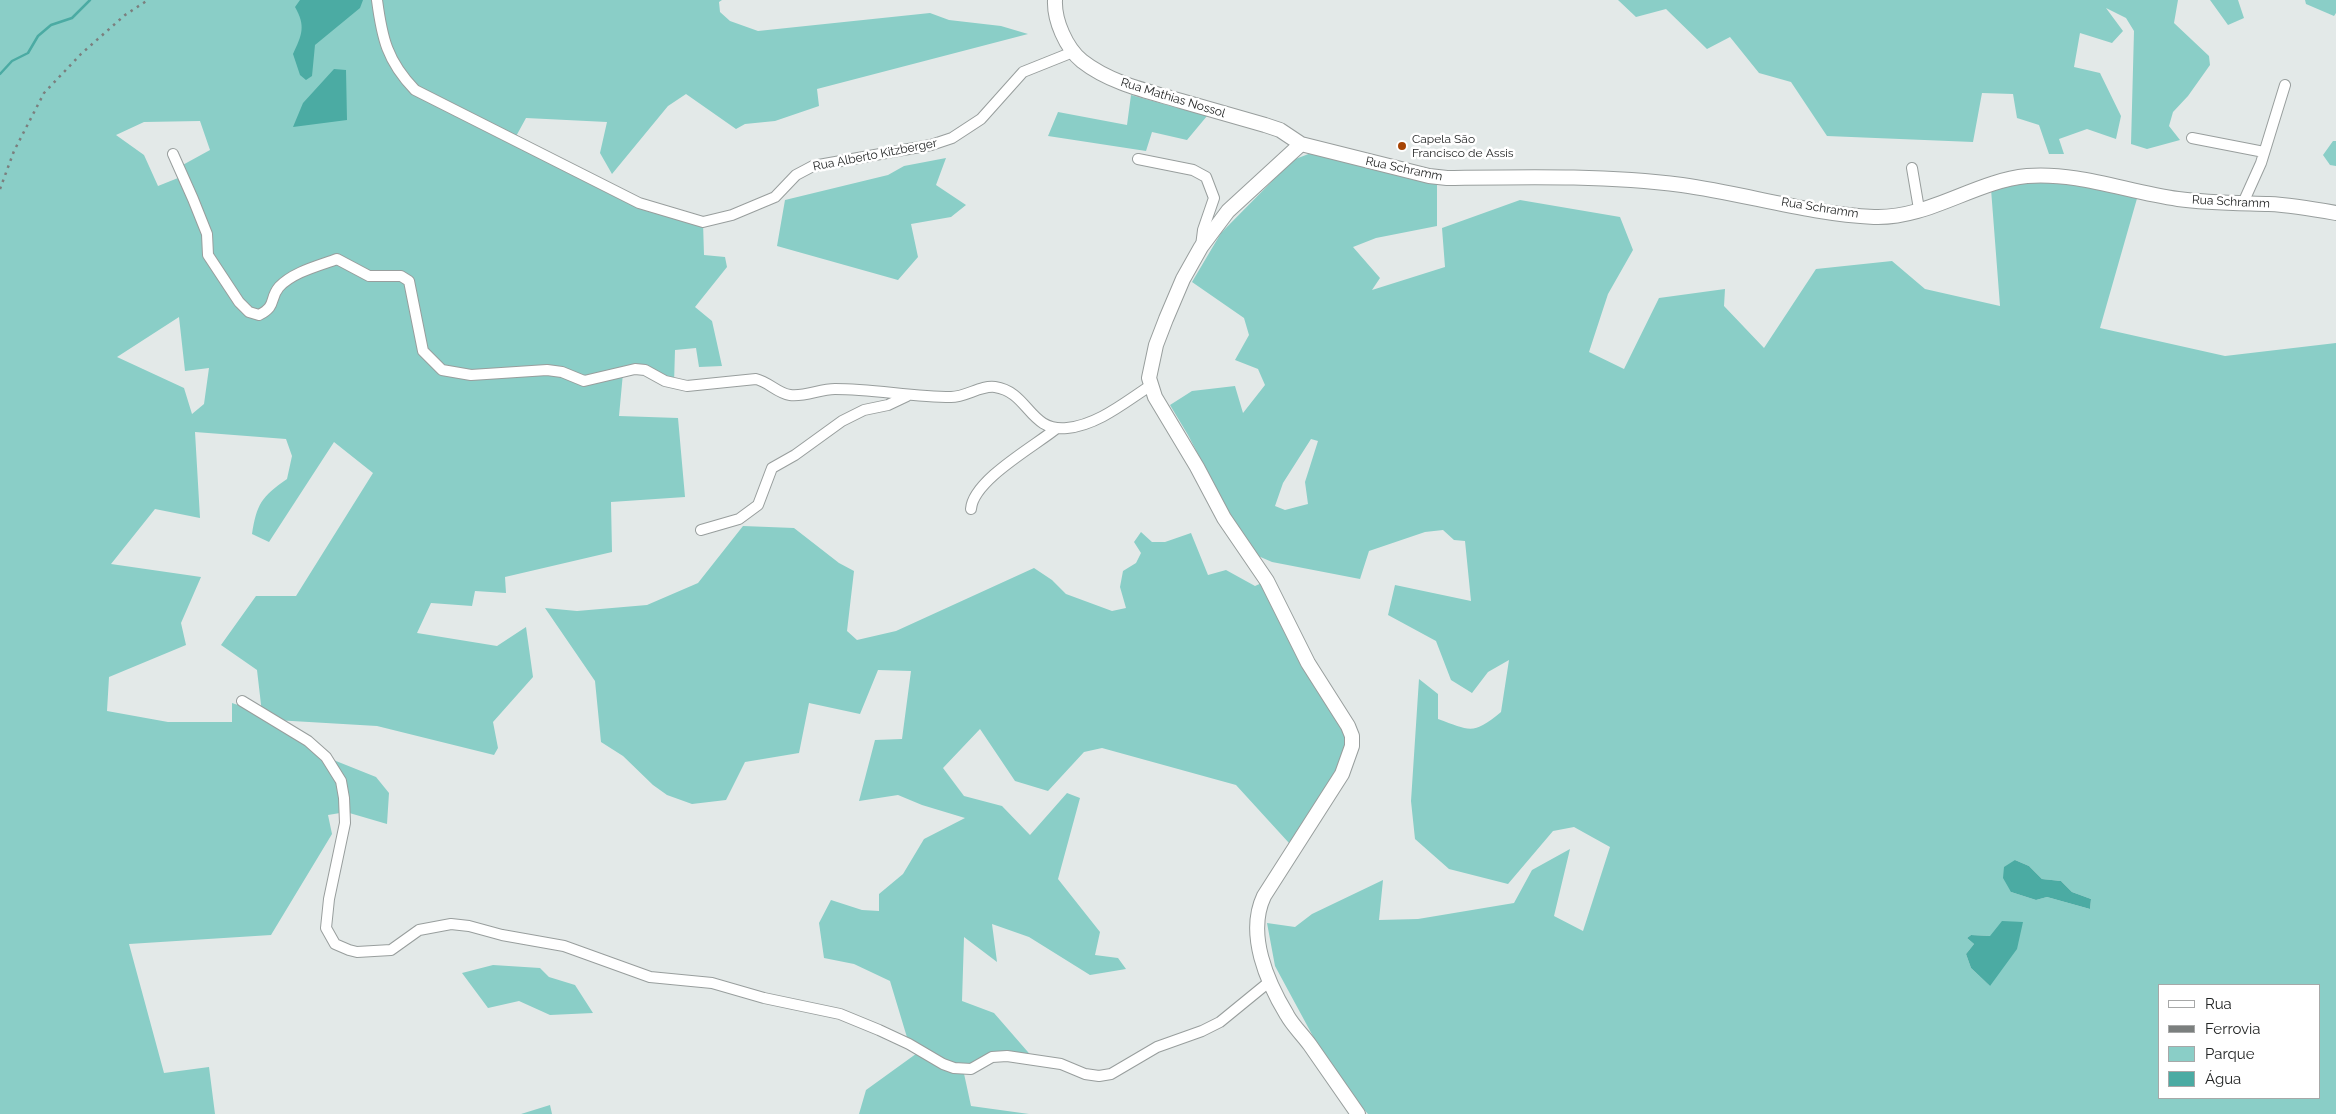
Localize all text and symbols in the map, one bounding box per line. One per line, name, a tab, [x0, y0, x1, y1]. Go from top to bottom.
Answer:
street label: Rua Mathias Nossol	[1119, 75, 1227, 121]
place label: Capela São Francisco de Assis	[1412, 132, 1514, 160]
street label: Rua Alberto Kitzberger	[812, 136, 938, 174]
marker: Capela São Francisco de Assis	[1396, 140, 1408, 152]
street label: Rua Schramm	[1364, 154, 1444, 184]
street label: Rua Schramm	[2192, 193, 2270, 211]
street label: Rua Schramm	[1780, 195, 1860, 221]
legend	[2158, 984, 2321, 1099]
text: Rua	[2205, 995, 2232, 1013]
text: Ferrovia	[2205, 1020, 2261, 1038]
text: Parque	[2205, 1045, 2254, 1063]
text: Água	[2205, 1070, 2241, 1088]

